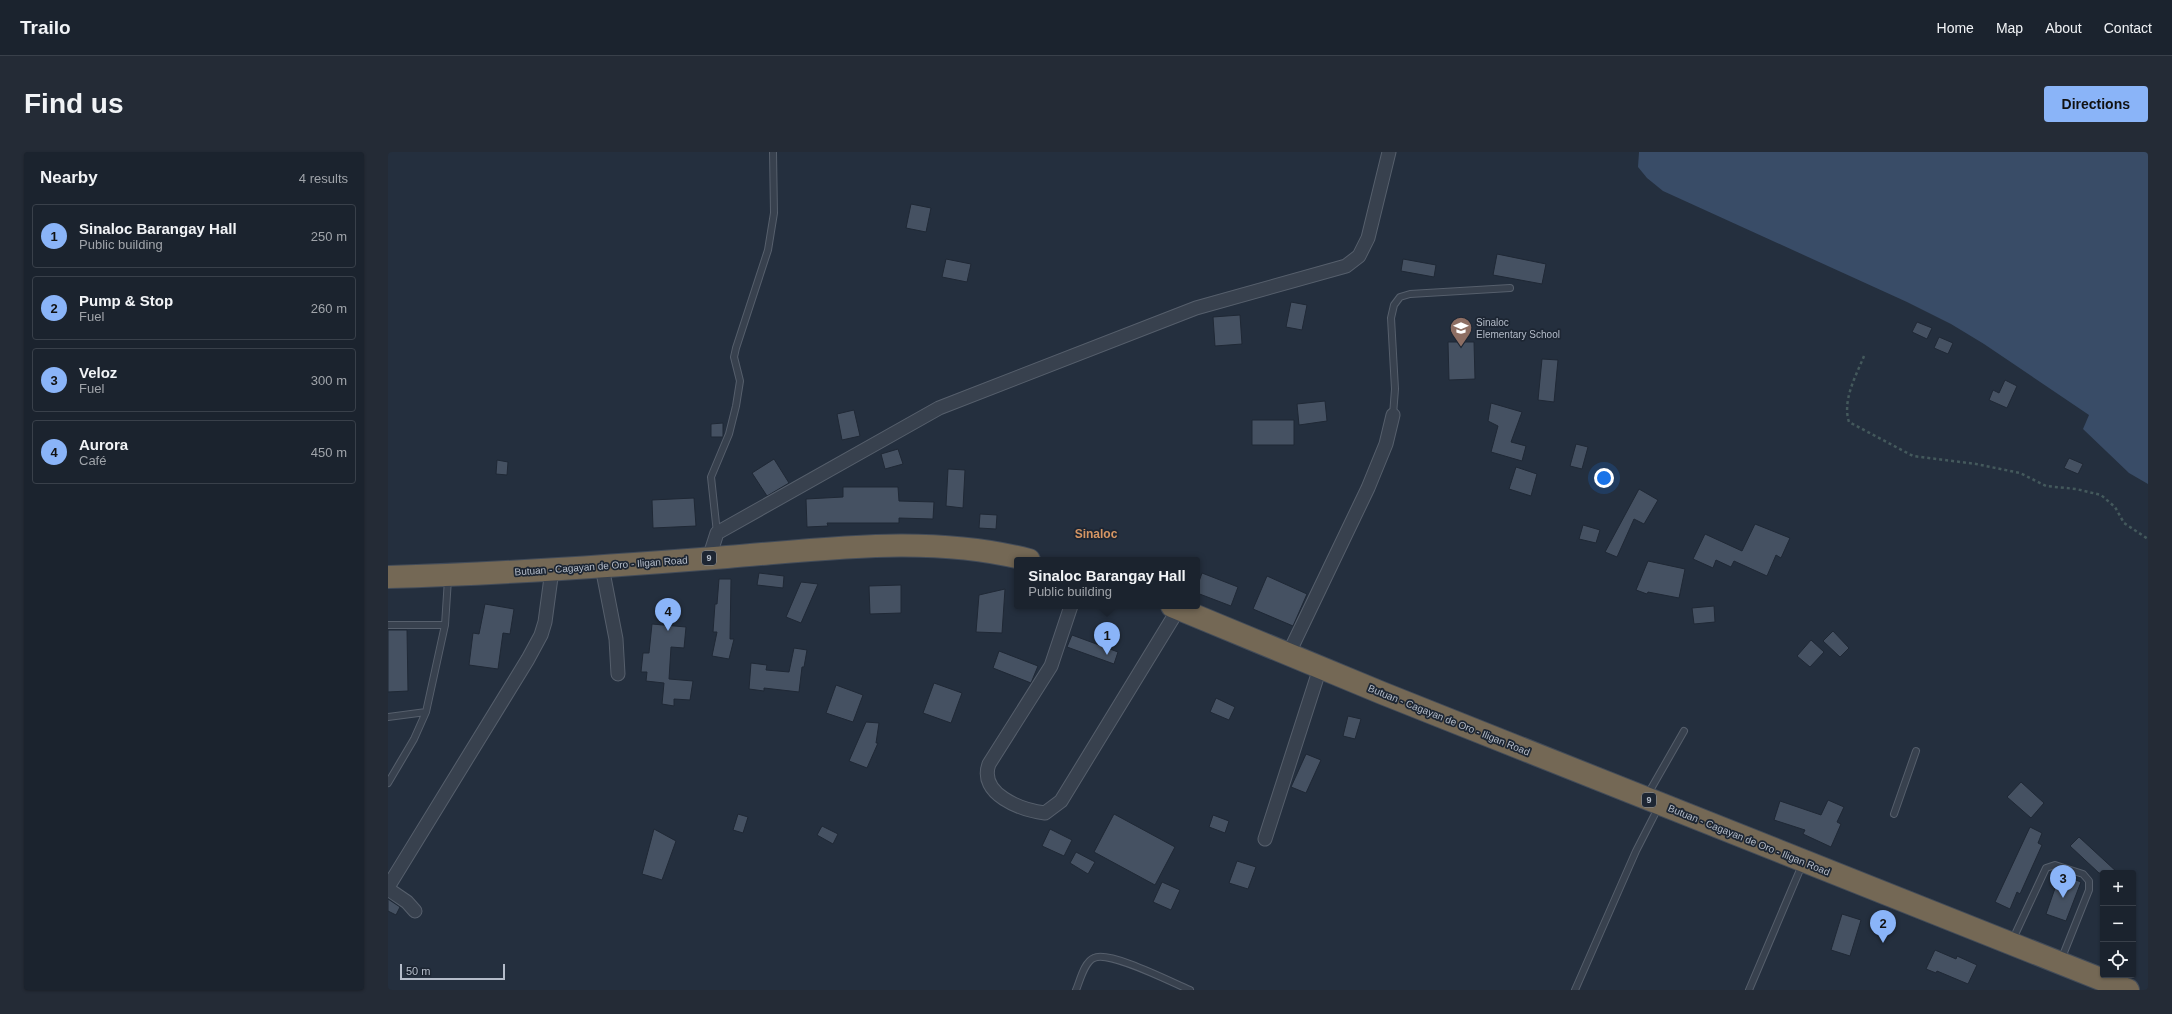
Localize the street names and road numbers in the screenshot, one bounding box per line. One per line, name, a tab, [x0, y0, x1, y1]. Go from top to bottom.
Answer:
road number: 9	[702, 551, 716, 565]
street label: Butuan - Cagayan de Oro - Iligan Road	[514, 554, 688, 578]
street label: Butuan - Cagayan de Oro - Iligan Road	[1367, 682, 1531, 758]
road number: 9	[1642, 793, 1656, 807]
street label: Butuan - Cagayan de Oro - Iligan Road	[1667, 802, 1831, 878]

